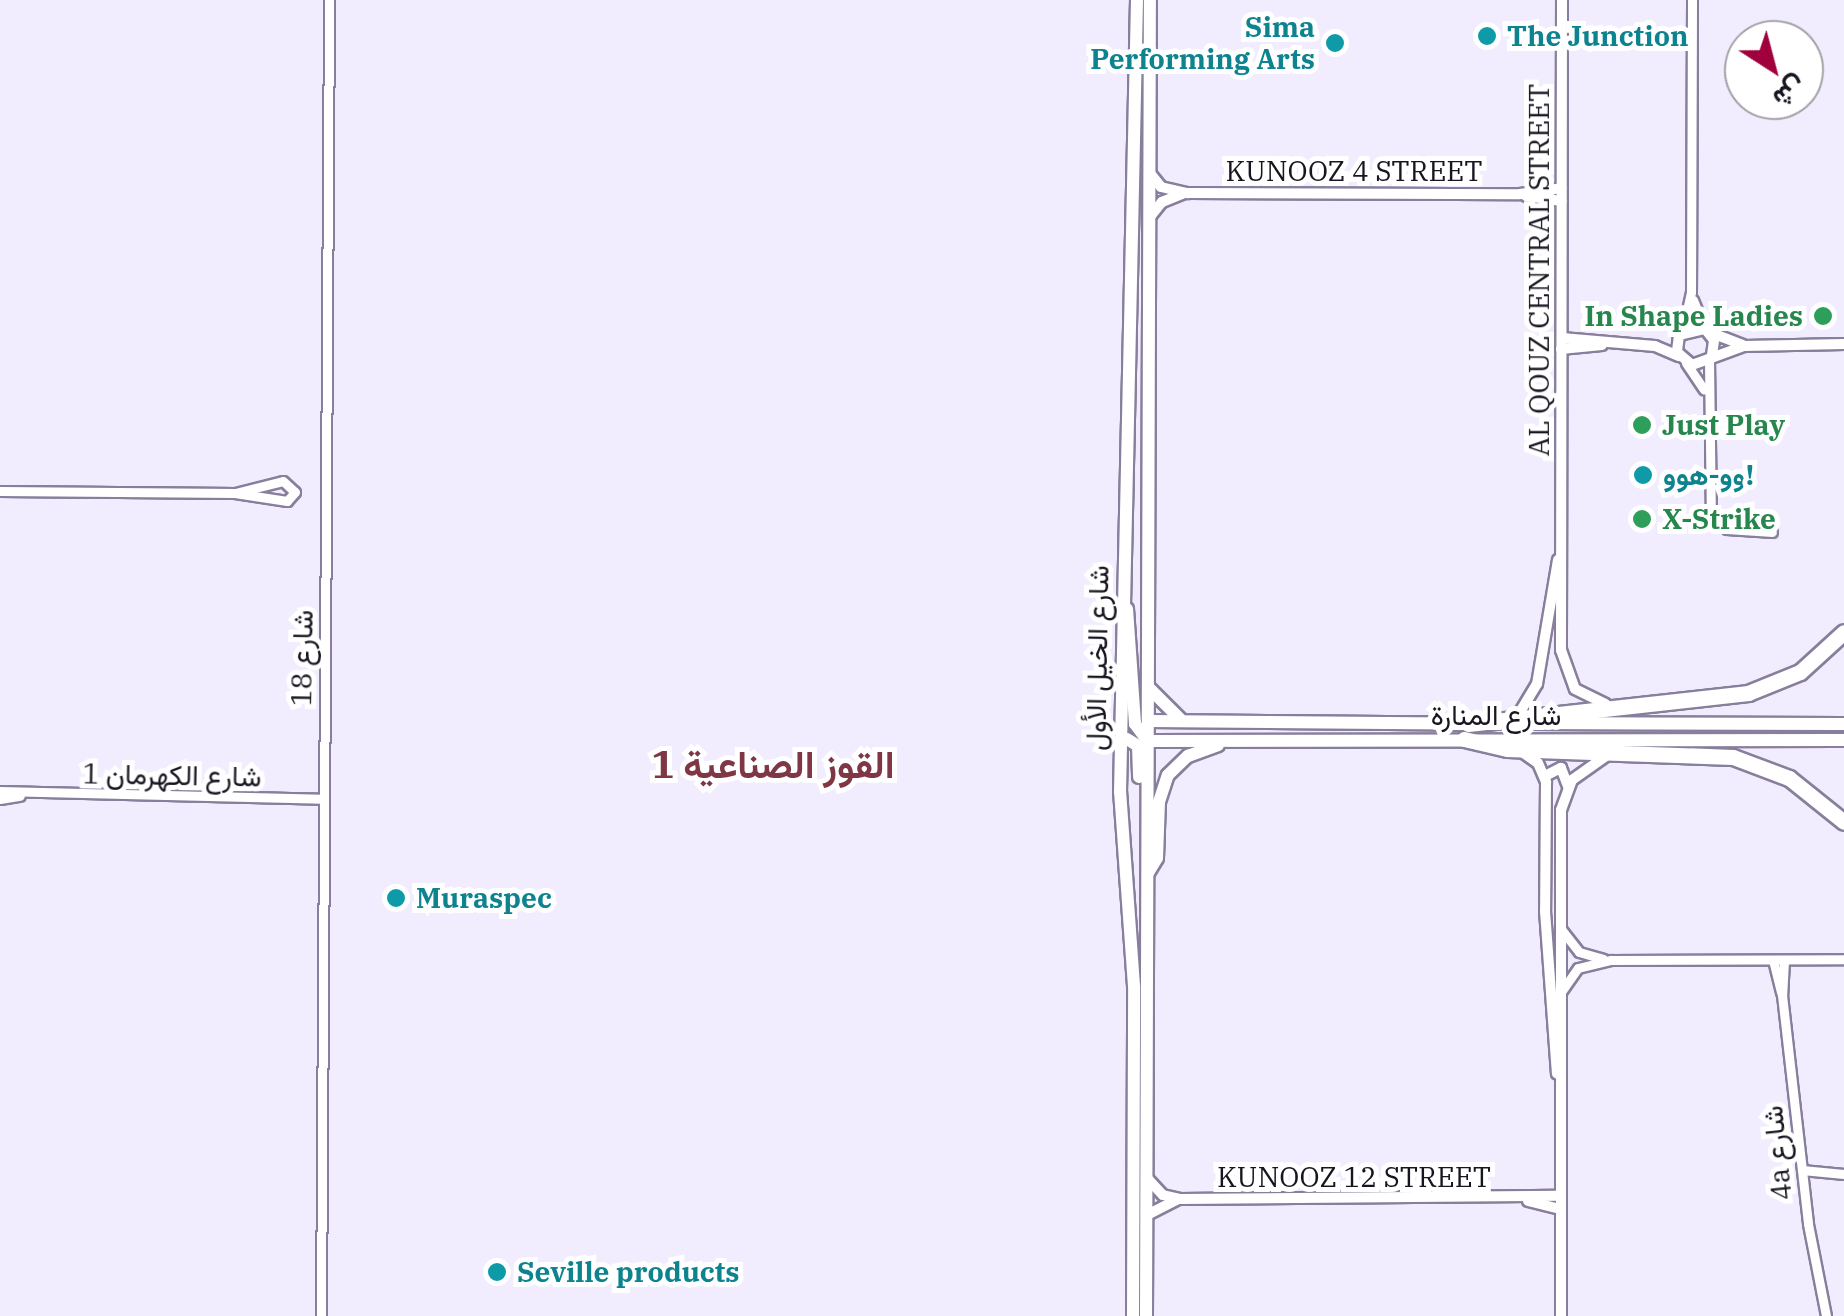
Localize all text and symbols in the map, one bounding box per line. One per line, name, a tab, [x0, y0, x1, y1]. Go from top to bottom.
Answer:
place label: Sima Performing Arts	[1090, 10, 1315, 76]
place label: The Junction	[1507, 19, 1689, 53]
north arrow	[1724, 20, 1824, 120]
marker: The Junction	[1476, 25, 1498, 47]
marker: Sima Performing Arts	[1324, 32, 1346, 54]
text: ش	[1766, 68, 1815, 118]
street label: AL QOUZ CENTRAL STREET	[1522, 84, 1556, 456]
street label: KUNOOZ 4 STREET	[1225, 154, 1483, 188]
place label: In Shape Ladies	[1584, 299, 1803, 333]
marker: In Shape Ladies	[1812, 305, 1834, 327]
place label: Just Play	[1662, 408, 1785, 442]
marker: Just Play	[1631, 414, 1653, 436]
place label: وو-هوو!	[1663, 458, 1754, 492]
marker: وو-هوو!	[1632, 464, 1654, 486]
place label: X-Strike	[1662, 502, 1776, 536]
marker: X-Strike	[1631, 508, 1653, 530]
street label: شارع الخيل الأول	[1079, 565, 1115, 751]
street label: شارع 18	[284, 610, 320, 706]
street label: شارع المنارة	[1431, 698, 1561, 732]
district label: القوز الصناعية 1	[652, 741, 894, 787]
street label: شارع الكهرمان 1	[82, 757, 262, 793]
place label: Muraspec	[416, 881, 552, 915]
marker: Muraspec	[385, 887, 407, 909]
street label: 4a شارع	[1755, 1104, 1799, 1202]
street label: KUNOOZ 12 STREET	[1217, 1160, 1491, 1194]
place label: Seville products	[517, 1255, 740, 1289]
marker: Seville products	[486, 1261, 508, 1283]

